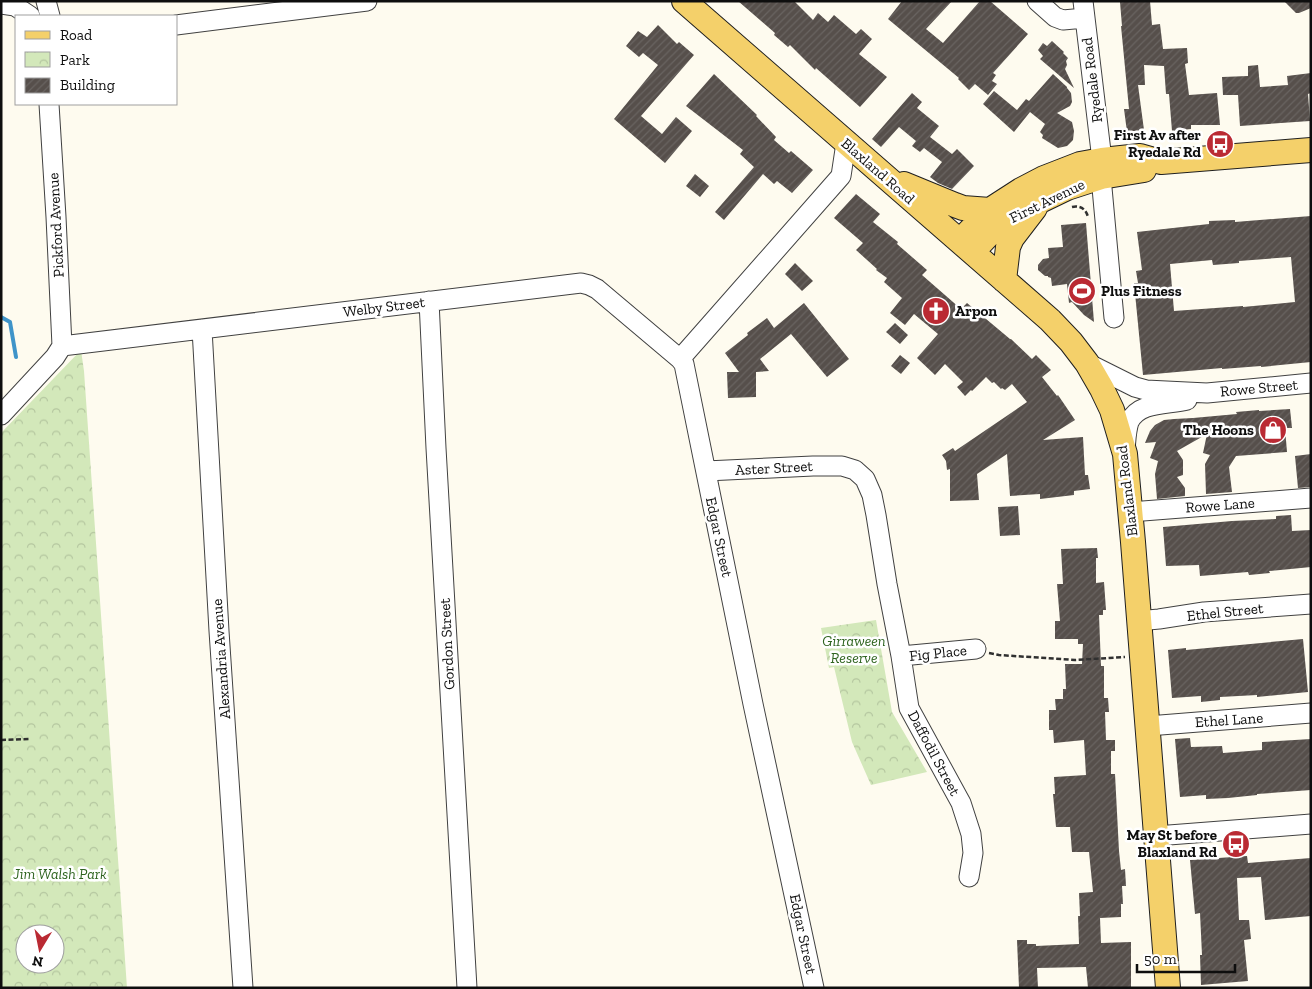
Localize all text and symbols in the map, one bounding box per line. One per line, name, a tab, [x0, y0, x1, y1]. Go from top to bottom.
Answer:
legend	[15, 15, 178, 105]
text: Road	[60, 26, 93, 44]
street label: Ryedale Road	[1078, 36, 1106, 124]
text: Park	[60, 51, 90, 69]
text: Building	[60, 76, 115, 94]
place label: First Av after Ryedale Rd	[1114, 126, 1201, 161]
bus stop icon: First Av after Ryedale Rd	[1205, 129, 1235, 159]
street label: Blaxland Road	[838, 134, 919, 208]
street label: Pickford Avenue	[44, 172, 68, 278]
street label: First Avenue	[1006, 175, 1088, 227]
sports icon: Plus Fitness	[1067, 276, 1097, 306]
place label: Plus Fitness	[1101, 282, 1182, 300]
street label: Welby Street	[342, 293, 426, 321]
church icon: Arpon	[921, 296, 951, 326]
place label: Arpon	[955, 302, 997, 320]
street label: Rowe Street	[1219, 376, 1299, 400]
shop icon: The Hoons	[1258, 415, 1288, 445]
place label: The Hoons	[1183, 421, 1254, 439]
street label: Blaxland Road	[1112, 444, 1142, 538]
street label: Aster Street	[735, 457, 814, 479]
street label: Rowe Lane	[1185, 494, 1255, 516]
street label: Edgar Street	[702, 495, 736, 579]
street label: Gordon Street	[436, 597, 458, 690]
street label: Alexandria Avenue	[208, 598, 234, 720]
street label: Ethel Street	[1186, 599, 1265, 625]
park label: Girraween Reserve	[822, 632, 886, 667]
street label: Fig Place	[908, 641, 968, 665]
street label: Daffodil Street	[904, 707, 964, 799]
street label: Ethel Lane	[1194, 709, 1264, 731]
place label: May St before Blaxland Rd	[1127, 826, 1217, 861]
bus stop icon: May St before Blaxland Rd	[1221, 829, 1251, 859]
park label: Jim Walsh Park	[12, 865, 107, 883]
street label: Edgar Street	[786, 892, 820, 976]
north arrow	[15, 924, 65, 974]
scale bar	[1137, 942, 1234, 974]
text: 50 m	[1144, 950, 1177, 968]
text: N	[31, 952, 45, 971]

